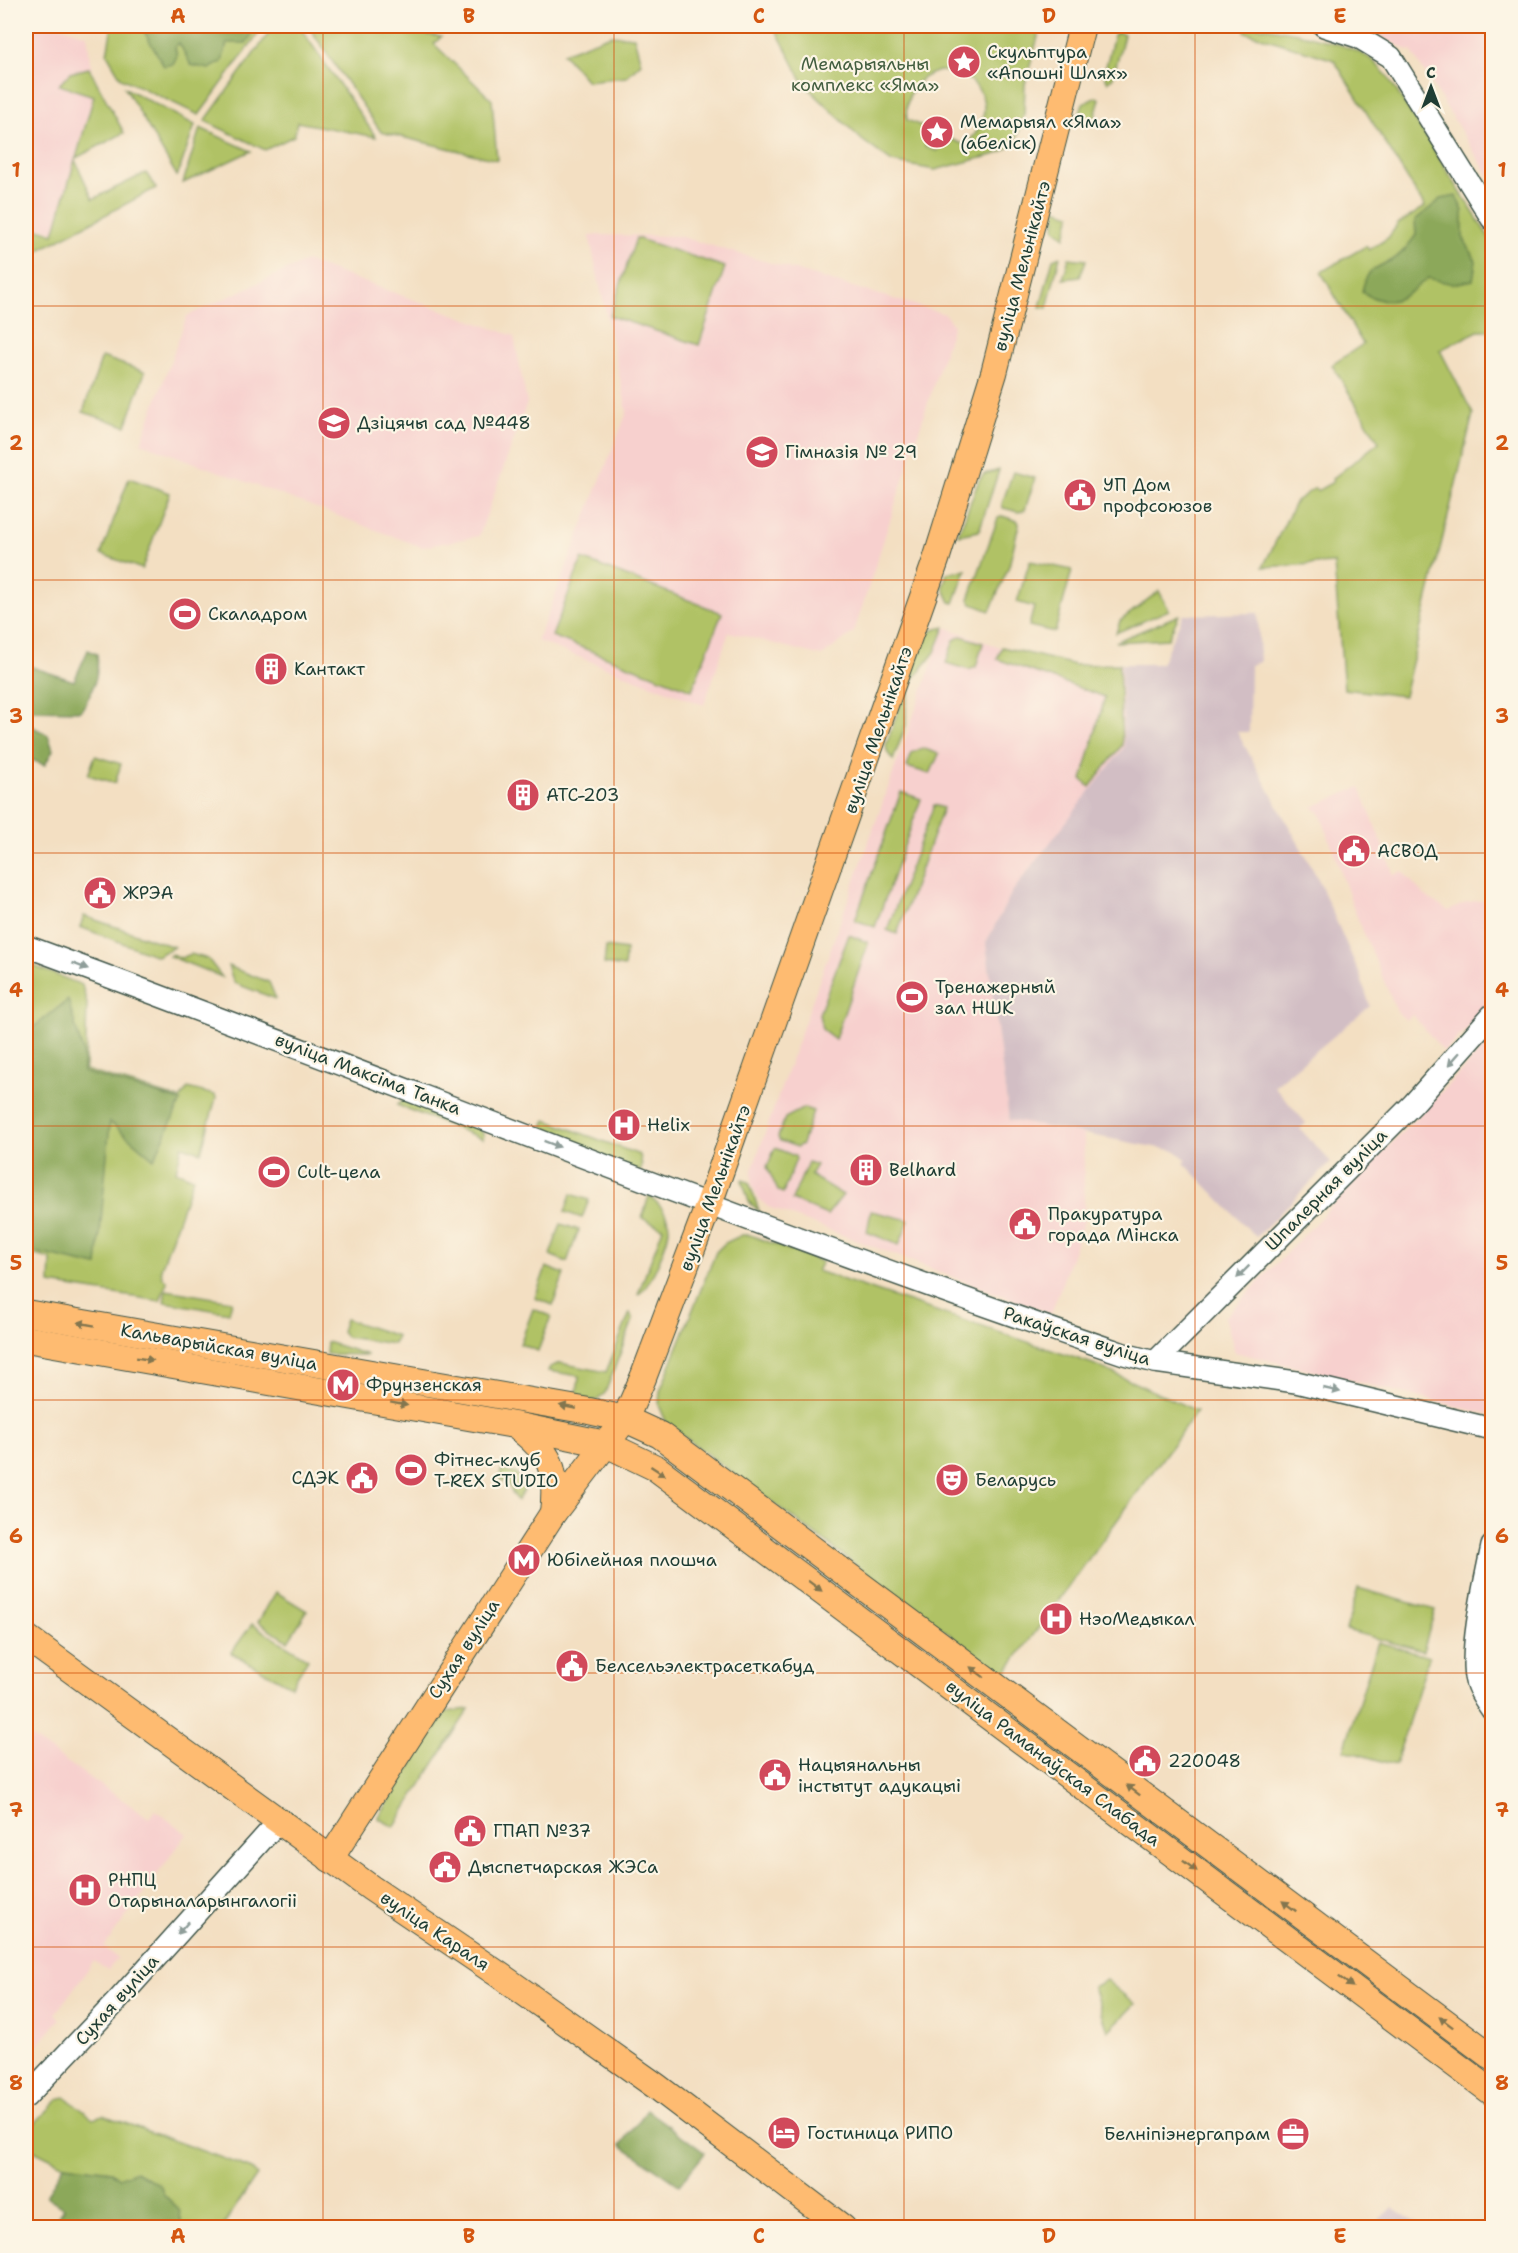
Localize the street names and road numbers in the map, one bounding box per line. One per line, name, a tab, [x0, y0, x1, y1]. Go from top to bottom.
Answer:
street label: вуліца Мельнікайтэ	[988, 178, 1056, 354]
street label: вуліца Мельнікайтэ	[838, 643, 918, 817]
street label: вуліца Максіма Танка	[272, 1027, 464, 1121]
street label: вуліца Мельнікайтэ	[674, 1102, 756, 1274]
street label: Шпалерная вуліца	[1260, 1124, 1392, 1256]
street label: Ракаўская вуліца	[1000, 1301, 1154, 1371]
street label: Кальварыйская вуліца	[119, 1318, 319, 1376]
street label: Сухая вуліца	[423, 1594, 505, 1704]
street label: вуліца Раманаўская Слабада	[941, 1674, 1165, 1852]
street label: вуліца Караля	[376, 1886, 494, 1976]
street label: Сухая вуліца	[70, 1949, 164, 2051]

